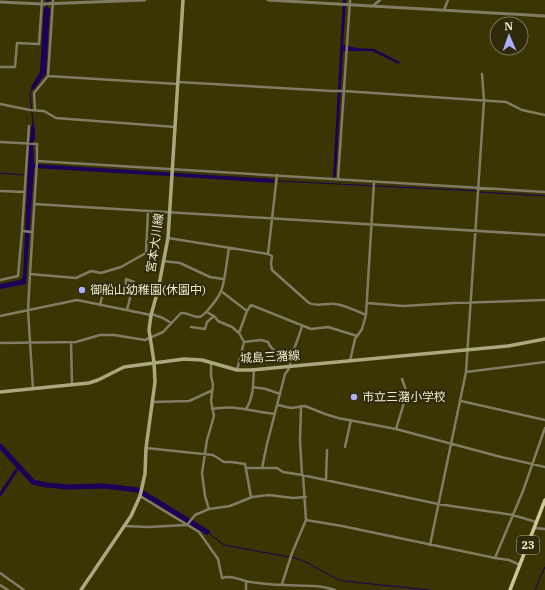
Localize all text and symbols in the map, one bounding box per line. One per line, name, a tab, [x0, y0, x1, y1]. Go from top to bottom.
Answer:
north arrow	[489, 16, 529, 56]
text: N	[504, 19, 514, 33]
street label: 宮本大川線	[143, 212, 166, 274]
place label: 御船山幼稚園(休園中)	[90, 282, 206, 297]
marker: 御船山幼稚園(休園中)	[77, 285, 87, 295]
street label: 城島三潴線	[240, 347, 300, 366]
place label: 市立三潴小学校	[362, 389, 446, 404]
marker: 市立三潴小学校	[349, 392, 359, 402]
road number: 23	[517, 536, 539, 554]

